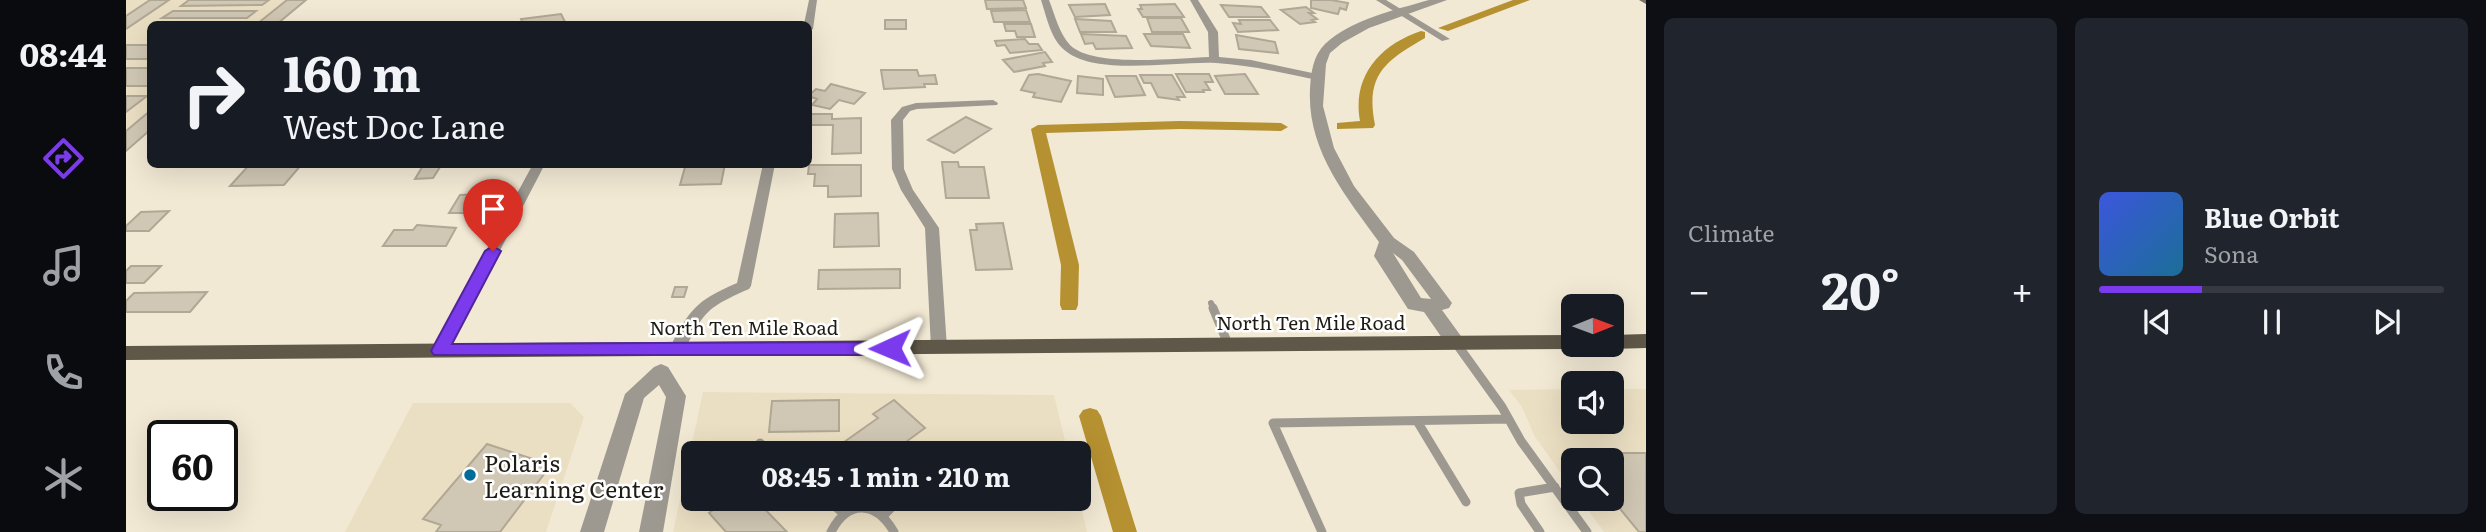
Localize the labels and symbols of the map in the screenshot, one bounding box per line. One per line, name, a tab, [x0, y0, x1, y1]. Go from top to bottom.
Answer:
pin	[463, 179, 523, 251]
north arrow	[1561, 294, 1624, 357]
street label: North Ten Mile Road	[1217, 308, 1406, 336]
position arrow	[853, 311, 927, 385]
street label: North Ten Mile Road	[650, 313, 839, 341]
speed limit sign: 60	[147, 420, 238, 511]
place label: Polaris Learning Center	[484, 445, 663, 505]
marker: Polaris Learning Center	[462, 467, 478, 483]

